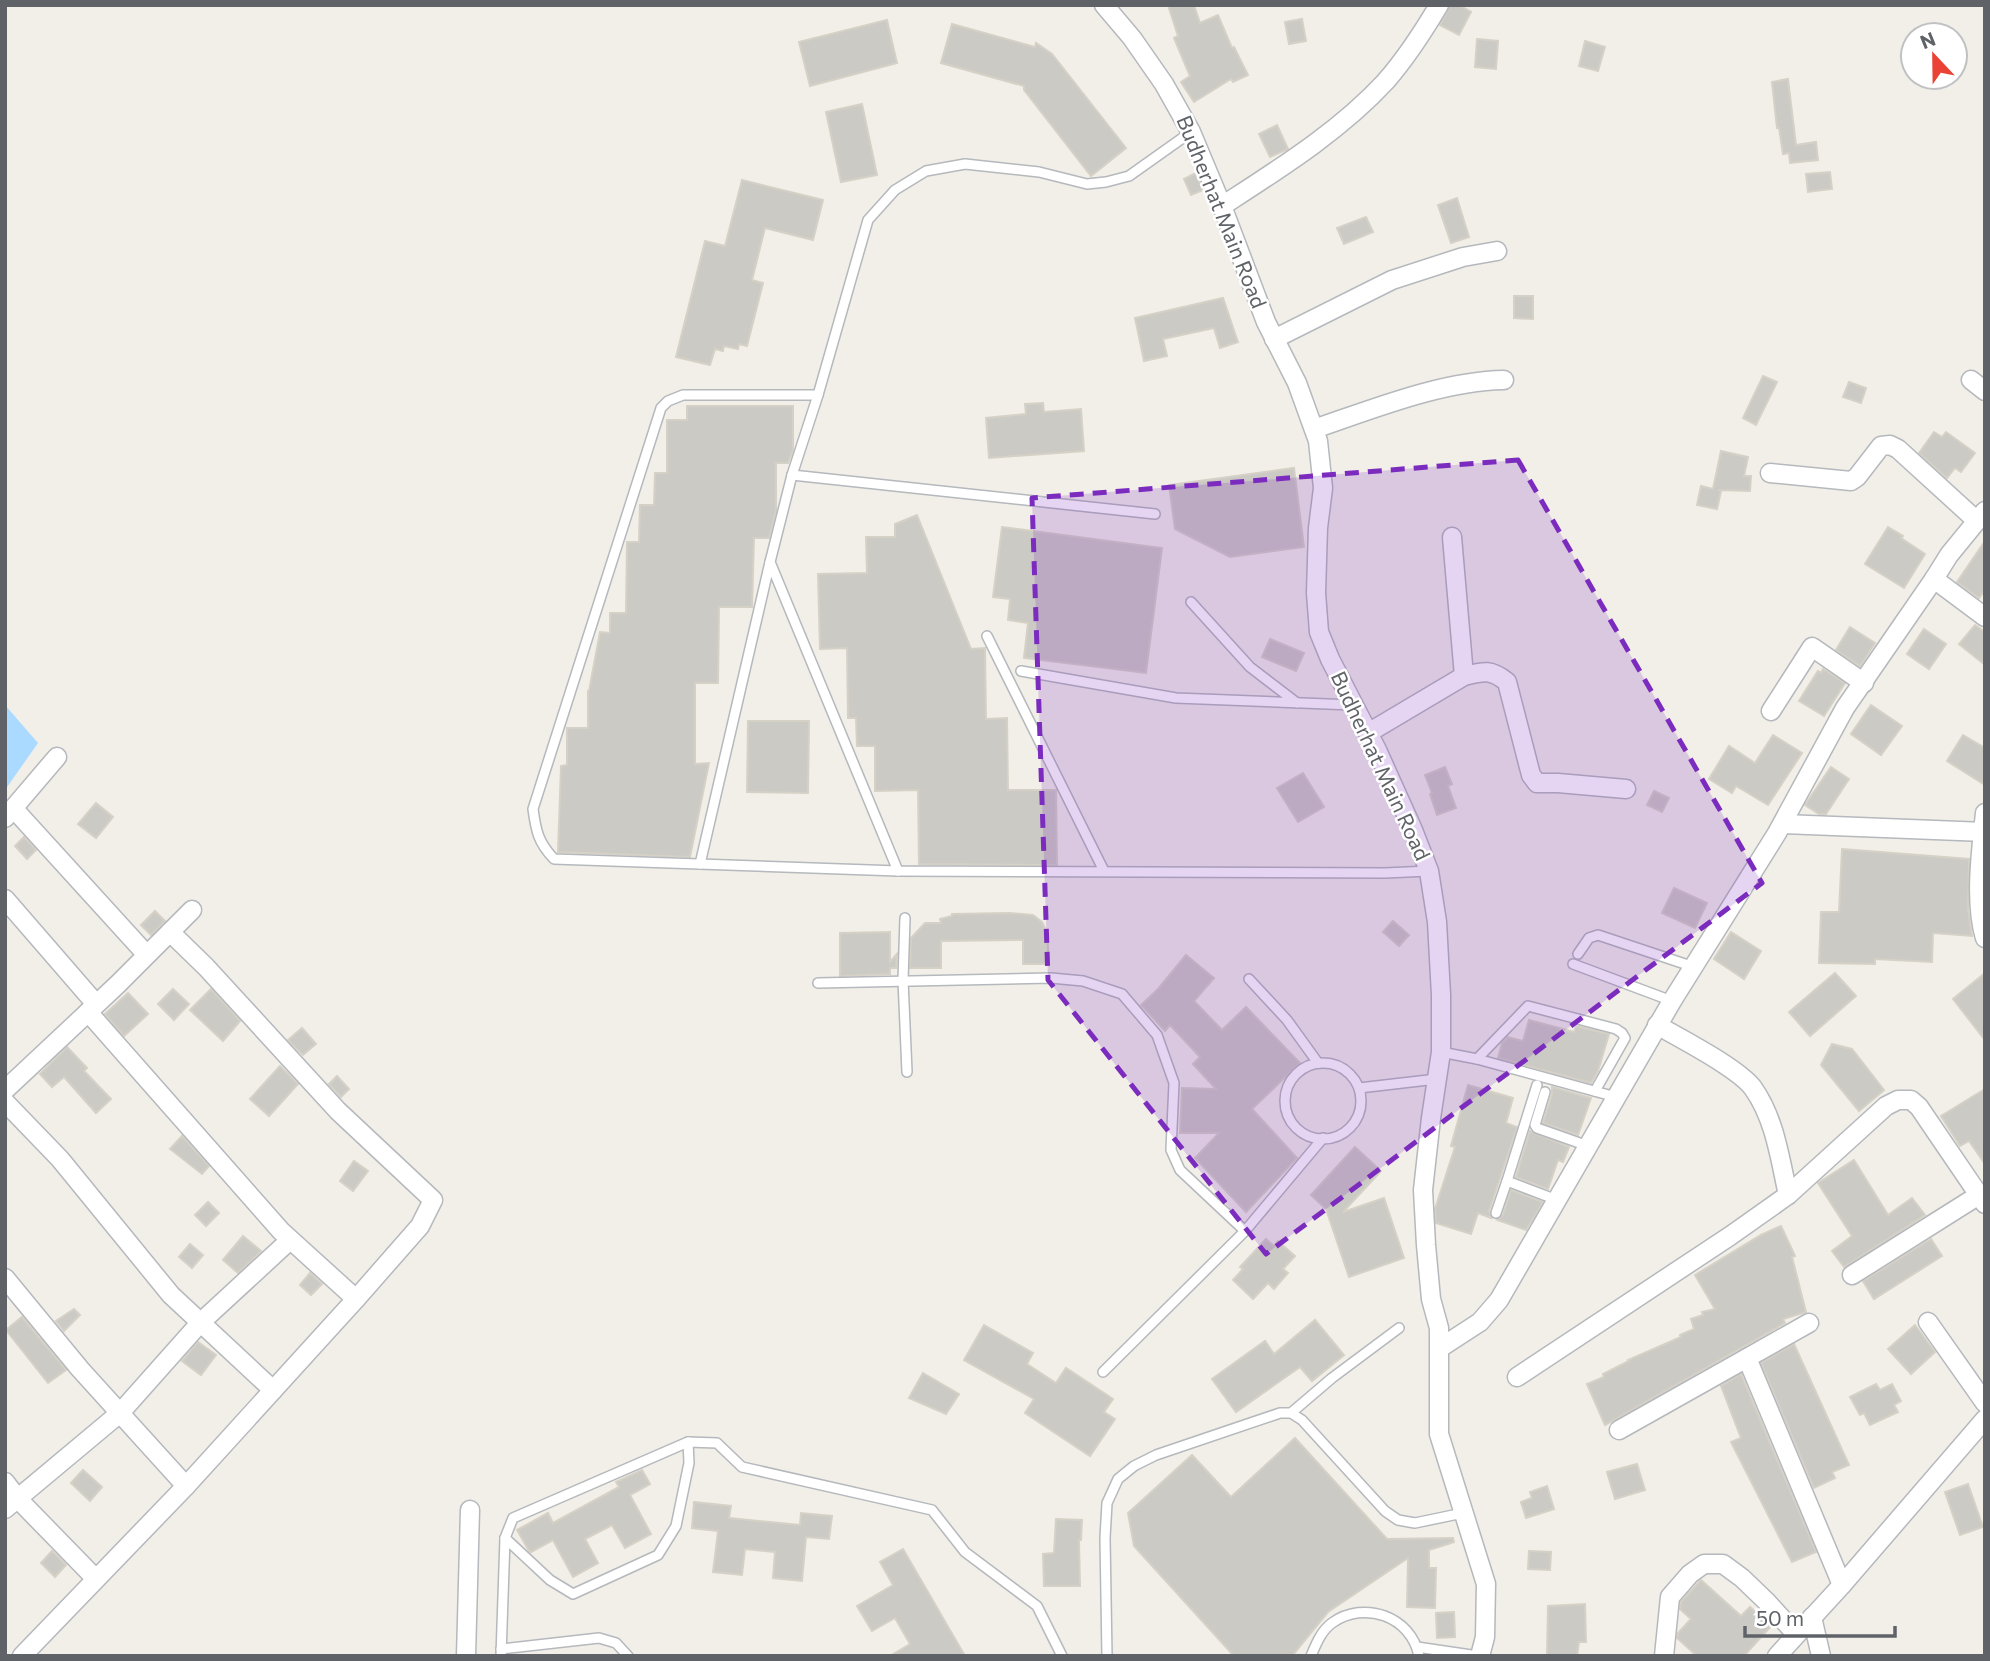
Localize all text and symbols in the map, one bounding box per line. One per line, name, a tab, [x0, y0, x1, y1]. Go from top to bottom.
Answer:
north arrow	[1899, 21, 1969, 91]
text: N	[1917, 26, 1938, 53]
street label: Budherhat Main Road	[1172, 111, 1273, 312]
street label: Budherhat Main Road	[1327, 667, 1436, 864]
scale bar	[1745, 1594, 1896, 1638]
text: 50 m	[1756, 1605, 1804, 1630]

